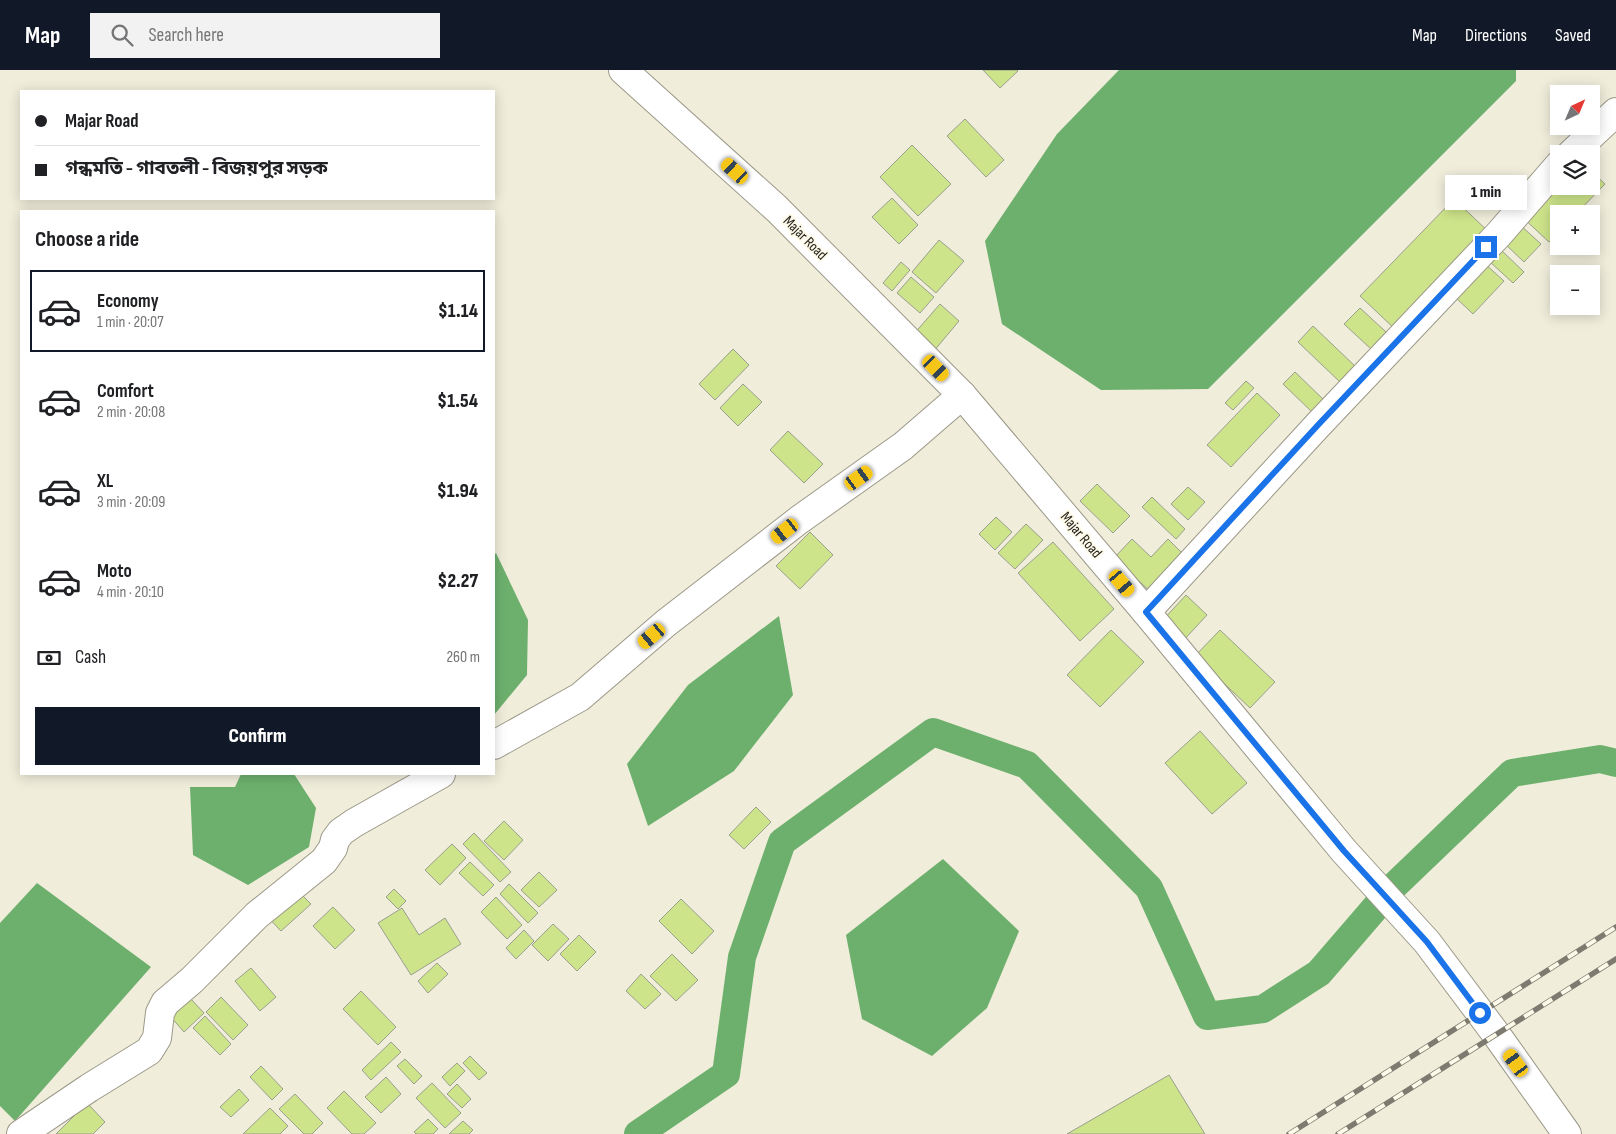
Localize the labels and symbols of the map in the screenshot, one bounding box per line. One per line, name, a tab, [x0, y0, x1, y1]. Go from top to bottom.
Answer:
north arrow	[1550, 85, 1600, 135]
car	[718, 155, 751, 187]
callout: 1 min	[1445, 174, 1527, 210]
street label: Majar Road	[779, 212, 831, 264]
route end	[1475, 236, 1497, 258]
car	[920, 352, 951, 384]
car	[842, 463, 875, 493]
street label: Majar Road	[1056, 508, 1106, 562]
car	[768, 516, 801, 546]
car	[1106, 567, 1137, 599]
car	[635, 621, 668, 651]
route start	[1469, 1002, 1491, 1024]
car	[1501, 1046, 1530, 1080]

